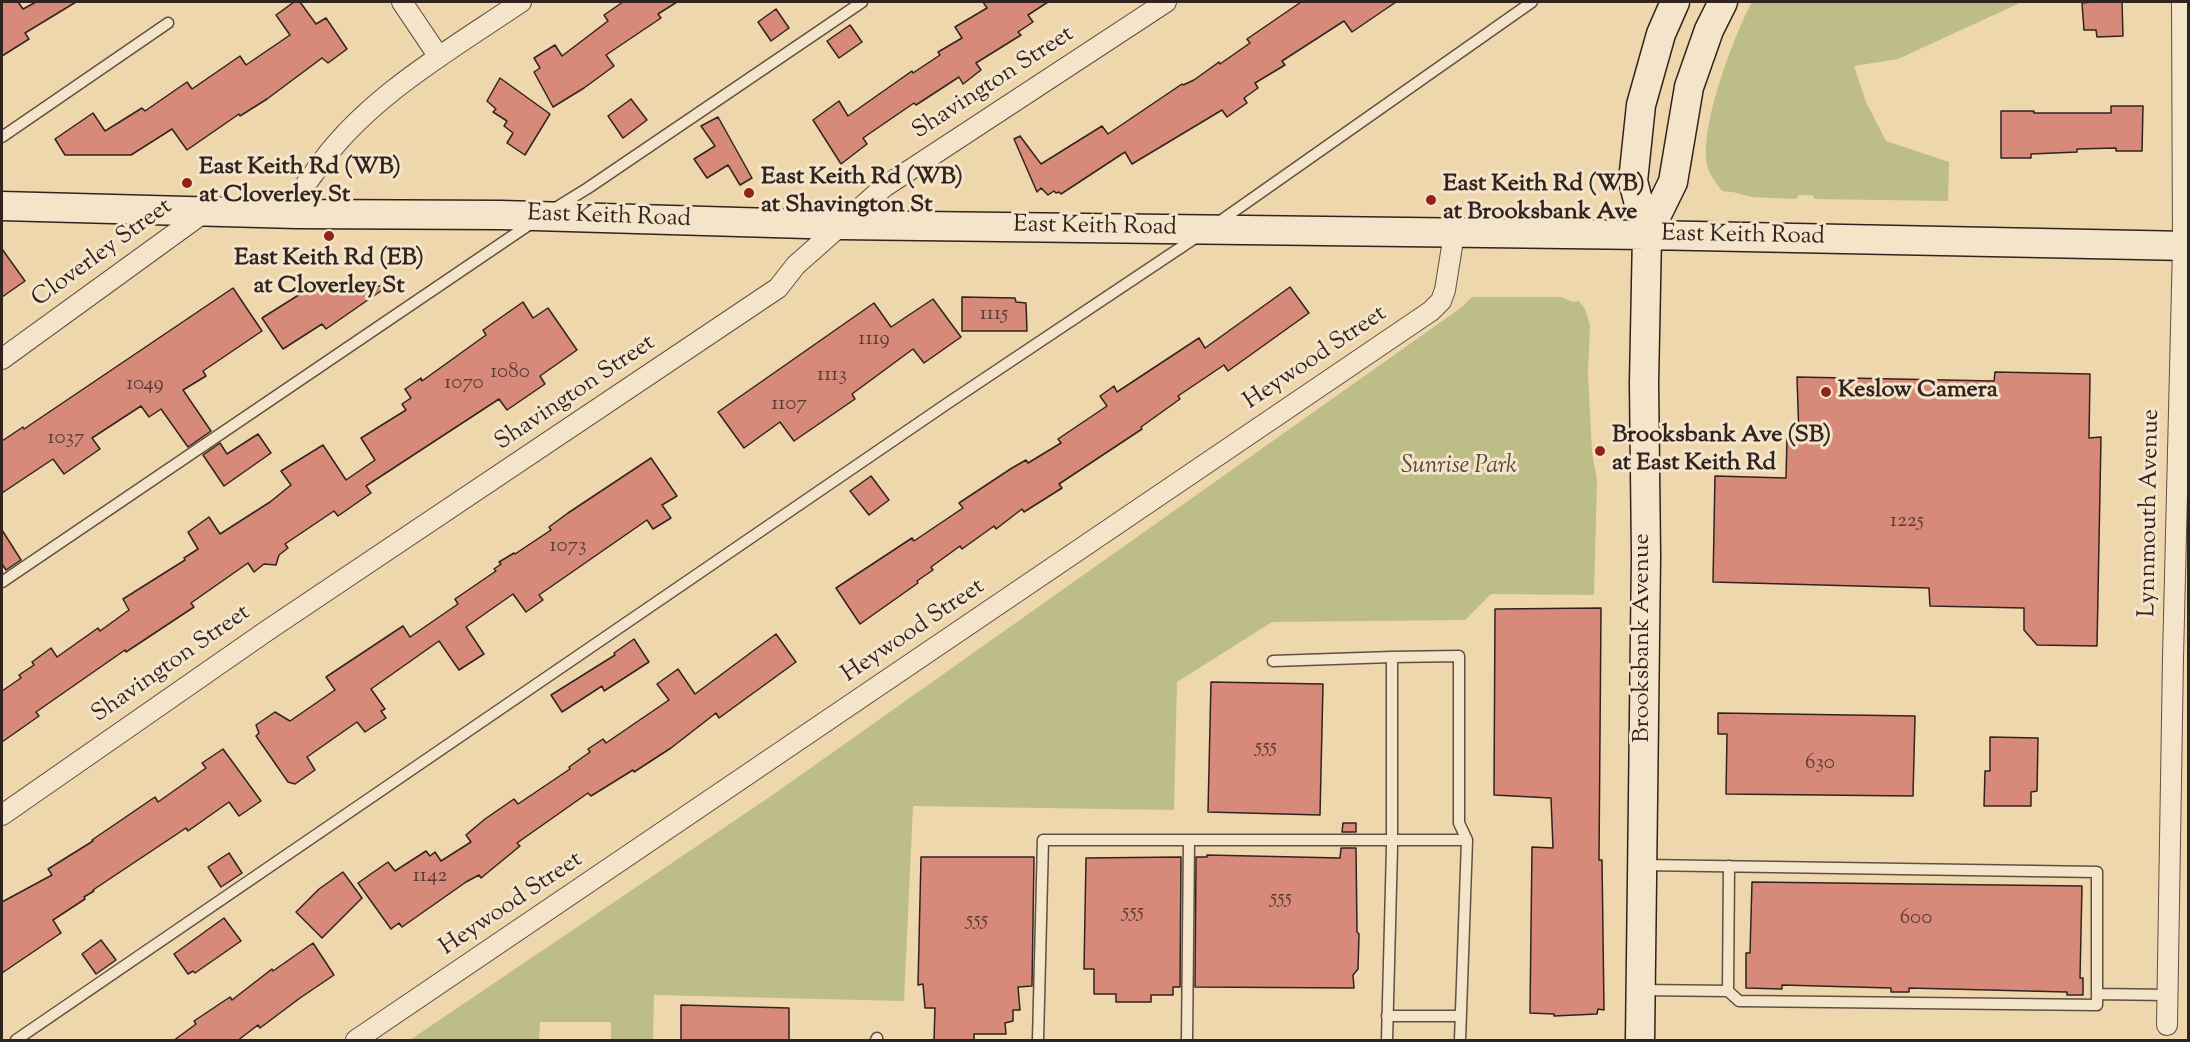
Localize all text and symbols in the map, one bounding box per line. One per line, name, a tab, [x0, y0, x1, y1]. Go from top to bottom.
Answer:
street label: Shavington Street	[908, 21, 1080, 147]
place label: East Keith Rd (WB) at Cloverley St	[199, 155, 401, 211]
place label: East Keith Rd (WB) at Shavington St	[761, 165, 963, 221]
place label: East Keith Rd (WB) at Brooksbank Ave	[1443, 172, 1645, 228]
marker: East Keith Rd (WB) at Cloverley St	[180, 176, 194, 190]
marker: East Keith Rd (WB) at Shavington St	[742, 186, 756, 200]
street label: Cloverley Street	[27, 193, 179, 315]
marker: East Keith Rd (WB) at Brooksbank Ave	[1424, 193, 1438, 207]
street label: East Keith Road	[527, 201, 691, 235]
street label: East Keith Road	[1013, 212, 1177, 244]
street label: East Keith Road	[1661, 221, 1825, 253]
marker: East Keith Rd (EB) at Cloverley St	[322, 229, 336, 243]
place label: East Keith Rd (EB) at Cloverley St	[234, 246, 424, 302]
street label: Heywood Street	[1239, 301, 1393, 417]
house number: 1115	[980, 302, 1008, 328]
house number: 1119	[858, 327, 890, 353]
street label: Shavington Street	[491, 330, 661, 458]
house number: 1080	[490, 360, 530, 386]
house number: 1113	[817, 363, 847, 389]
house number: 1070	[444, 371, 484, 397]
house number: 1049	[126, 372, 164, 398]
place label: Keslow Camera	[1838, 378, 1998, 406]
marker: Keslow Camera	[1819, 385, 1833, 399]
house number: 1107	[771, 392, 807, 418]
street label: Lynnmouth Avenue	[2135, 409, 2167, 617]
place label: Brooksbank Ave (SB) at East Keith Rd	[1612, 423, 1831, 479]
house number: 1037	[47, 426, 85, 452]
marker: Brooksbank Ave (SB) at East Keith Rd	[1593, 444, 1607, 458]
park label: Sunrise Park	[1401, 454, 1517, 482]
house number: 1225	[1890, 509, 1924, 535]
street label: Brooksbank Avenue	[1630, 533, 1658, 743]
house number: 1073	[549, 534, 587, 560]
street label: Heywood Street	[837, 574, 991, 690]
street label: Shavington Street	[87, 600, 257, 730]
house number: 555	[1255, 735, 1277, 761]
house number: 630	[1805, 751, 1835, 777]
street label: Heywood Street	[435, 847, 589, 963]
house number: 1142	[413, 864, 447, 890]
house number: 555	[1270, 886, 1292, 912]
house number: 555	[1122, 900, 1144, 926]
house number: 600	[1900, 906, 1932, 932]
house number: 555	[966, 908, 988, 934]

